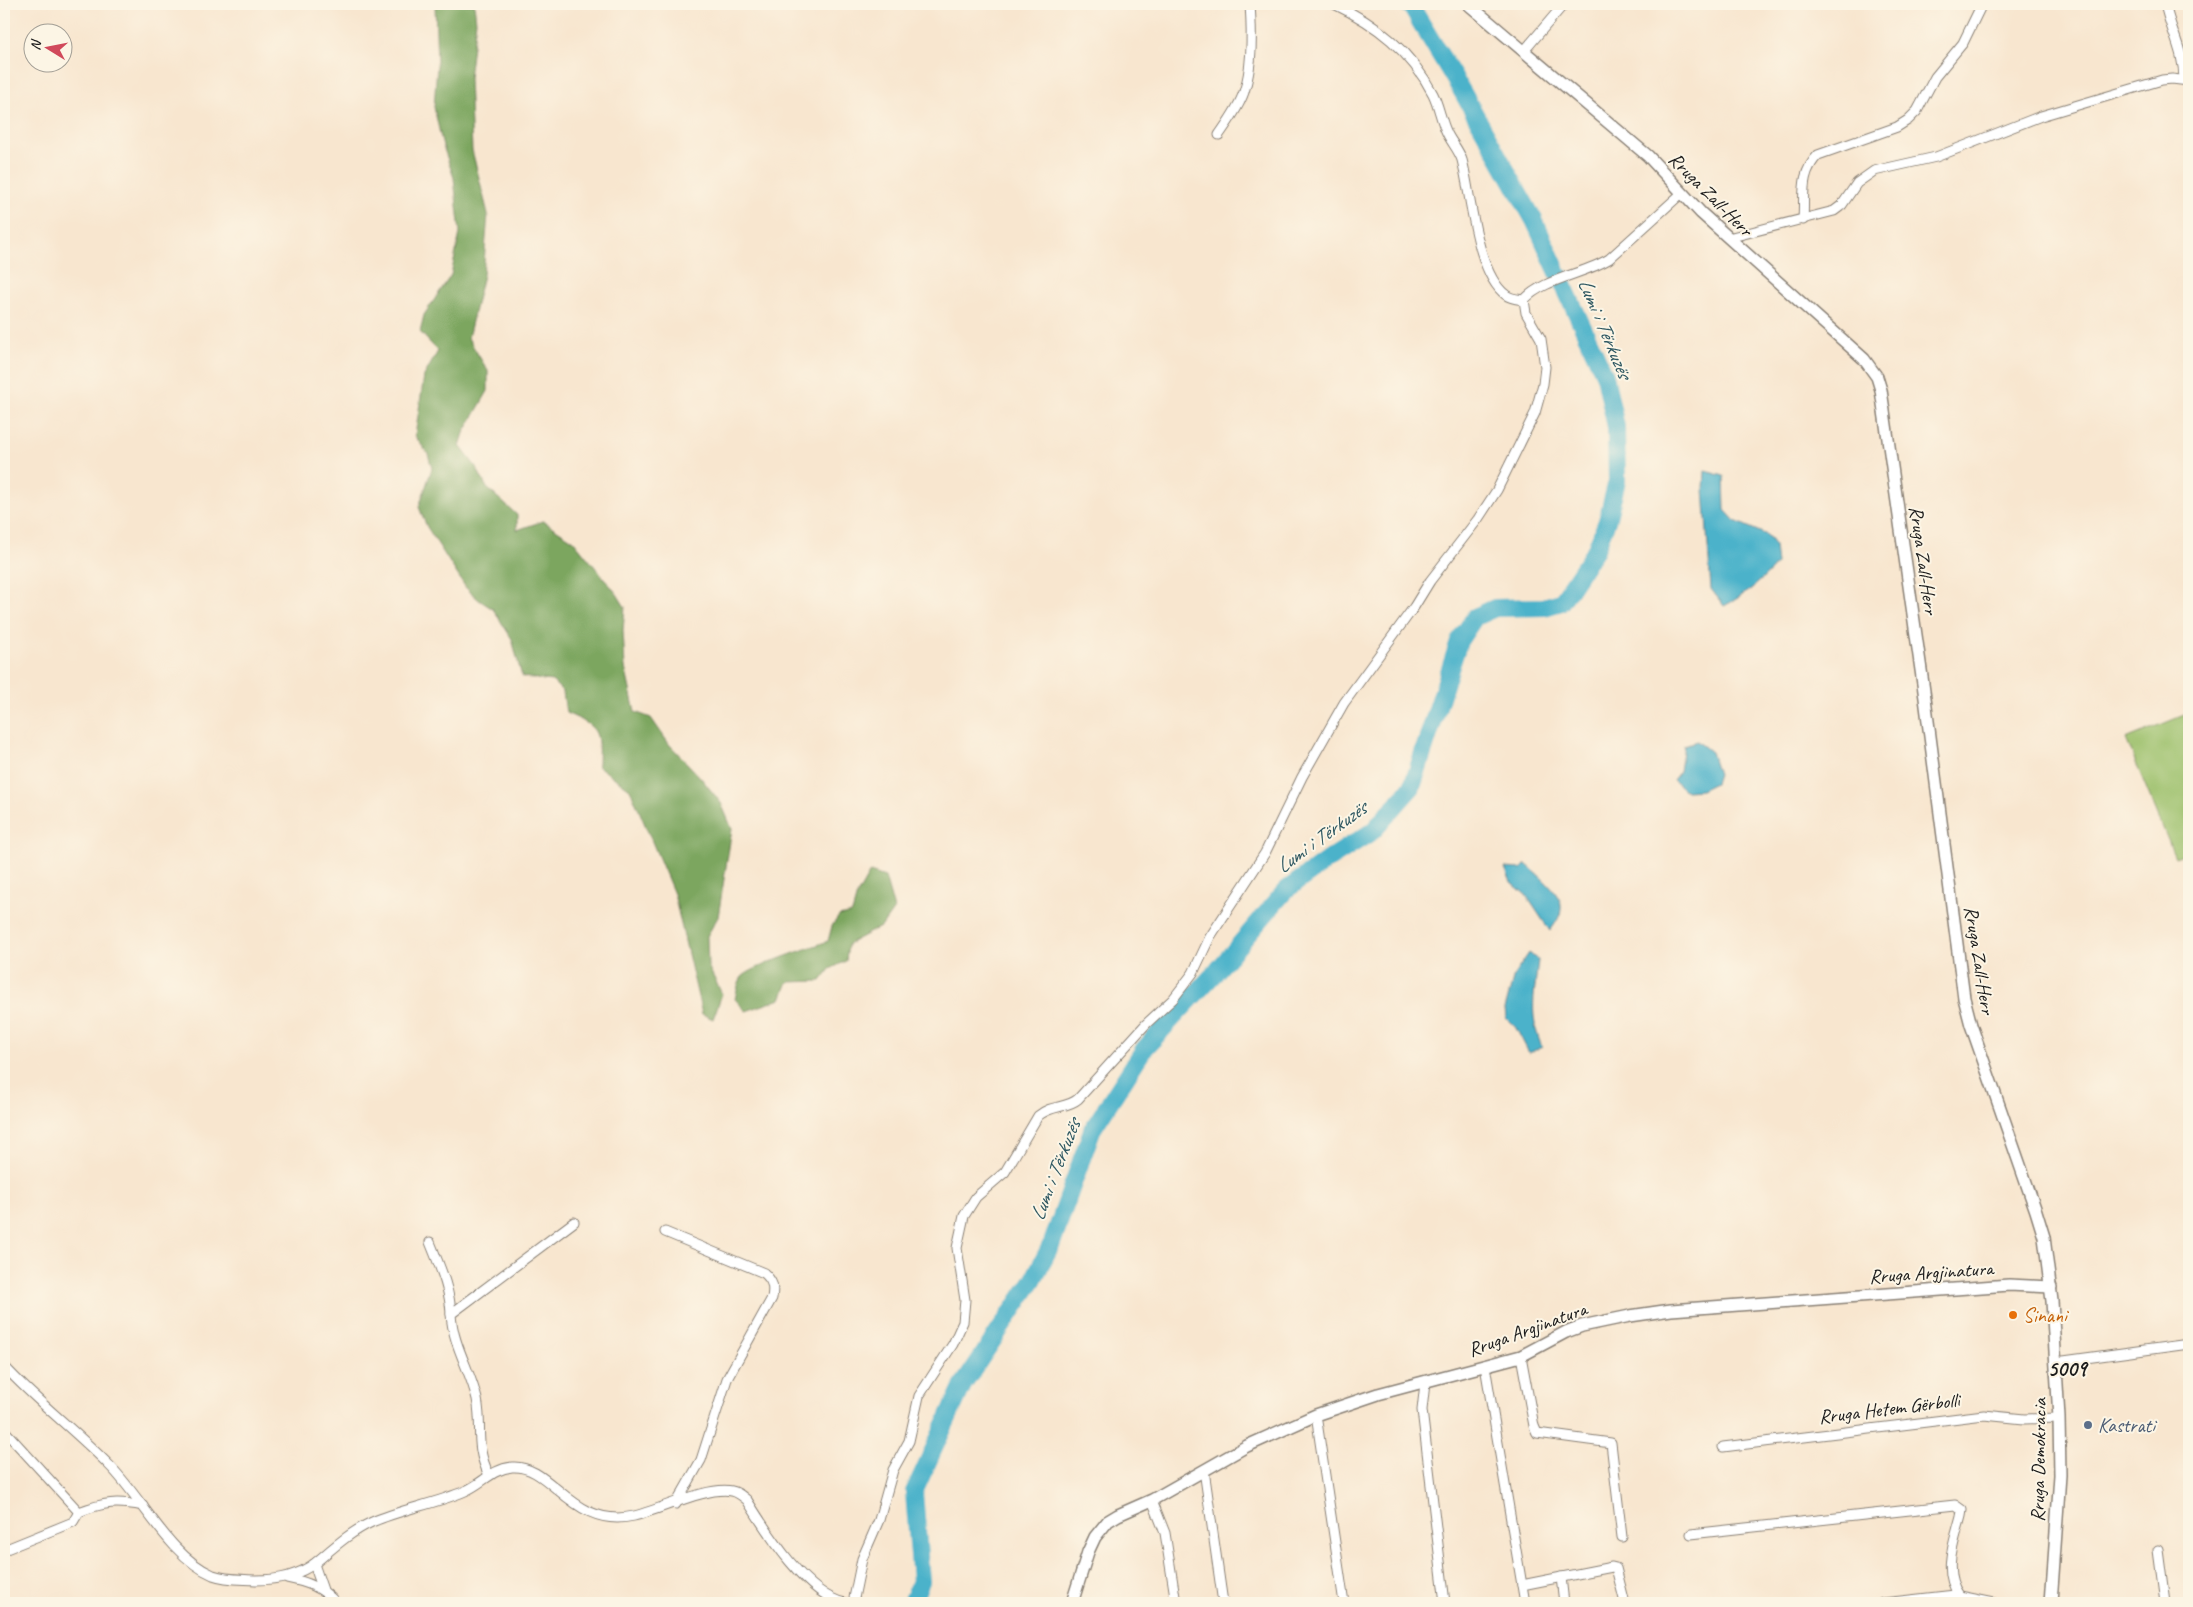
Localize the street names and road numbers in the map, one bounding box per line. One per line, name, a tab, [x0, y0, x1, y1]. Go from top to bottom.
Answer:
street label: Rruga Zall-Herr	[1663, 147, 1759, 243]
street label: Rruga Zall-Herr	[1904, 504, 1944, 618]
street label: Rruga Zall-Herr	[1959, 904, 2001, 1018]
street label: Rruga Argjinatura	[1868, 1256, 1996, 1289]
street label: Rruga Argjinatura	[1464, 1296, 1592, 1362]
street label: Rruga Hetem Gërbolli	[1817, 1387, 1963, 1430]
street label: Rruga Demokracia	[2025, 1397, 2052, 1522]

